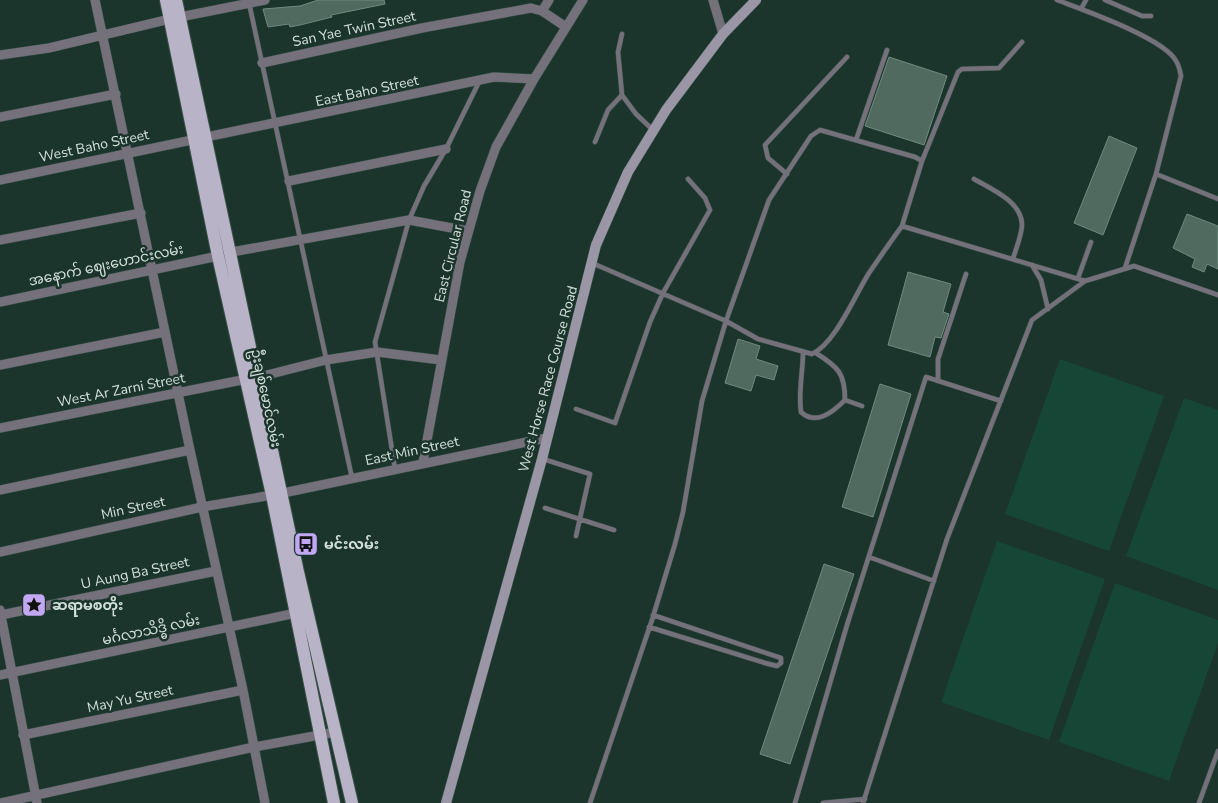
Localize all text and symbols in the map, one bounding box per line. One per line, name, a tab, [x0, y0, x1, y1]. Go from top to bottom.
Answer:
street label: San Yae Twin Street	[291, 7, 418, 51]
street label: East Baho Street	[314, 71, 420, 111]
street label: West Baho Street	[37, 125, 151, 167]
street label: East Circular Road	[430, 188, 476, 304]
street label: အနောက် ဈေးဟောင်းလမ်း	[27, 238, 186, 293]
street label: West Horse Race Course Road	[514, 284, 582, 474]
street label: ဦးချစ်မောင်လမ်း	[244, 347, 287, 449]
street label: West Ar Zarni Street	[56, 368, 186, 412]
street label: East Min Street	[363, 432, 461, 470]
street label: Min Street	[99, 492, 167, 524]
bus stop icon: မင်းလမ်း	[293, 531, 319, 557]
place label: မင်းလမ်း	[324, 534, 379, 554]
street label: U Aung Ba Street	[79, 552, 191, 594]
place icon: ဆရာမစတိုး	[21, 592, 47, 618]
place label: ဆရာမစတိုး	[52, 595, 123, 617]
street label: မင်္ဂလာသိဒ္ဓိ လမ်း	[100, 609, 202, 652]
street label: May Yu Street	[85, 681, 175, 717]

